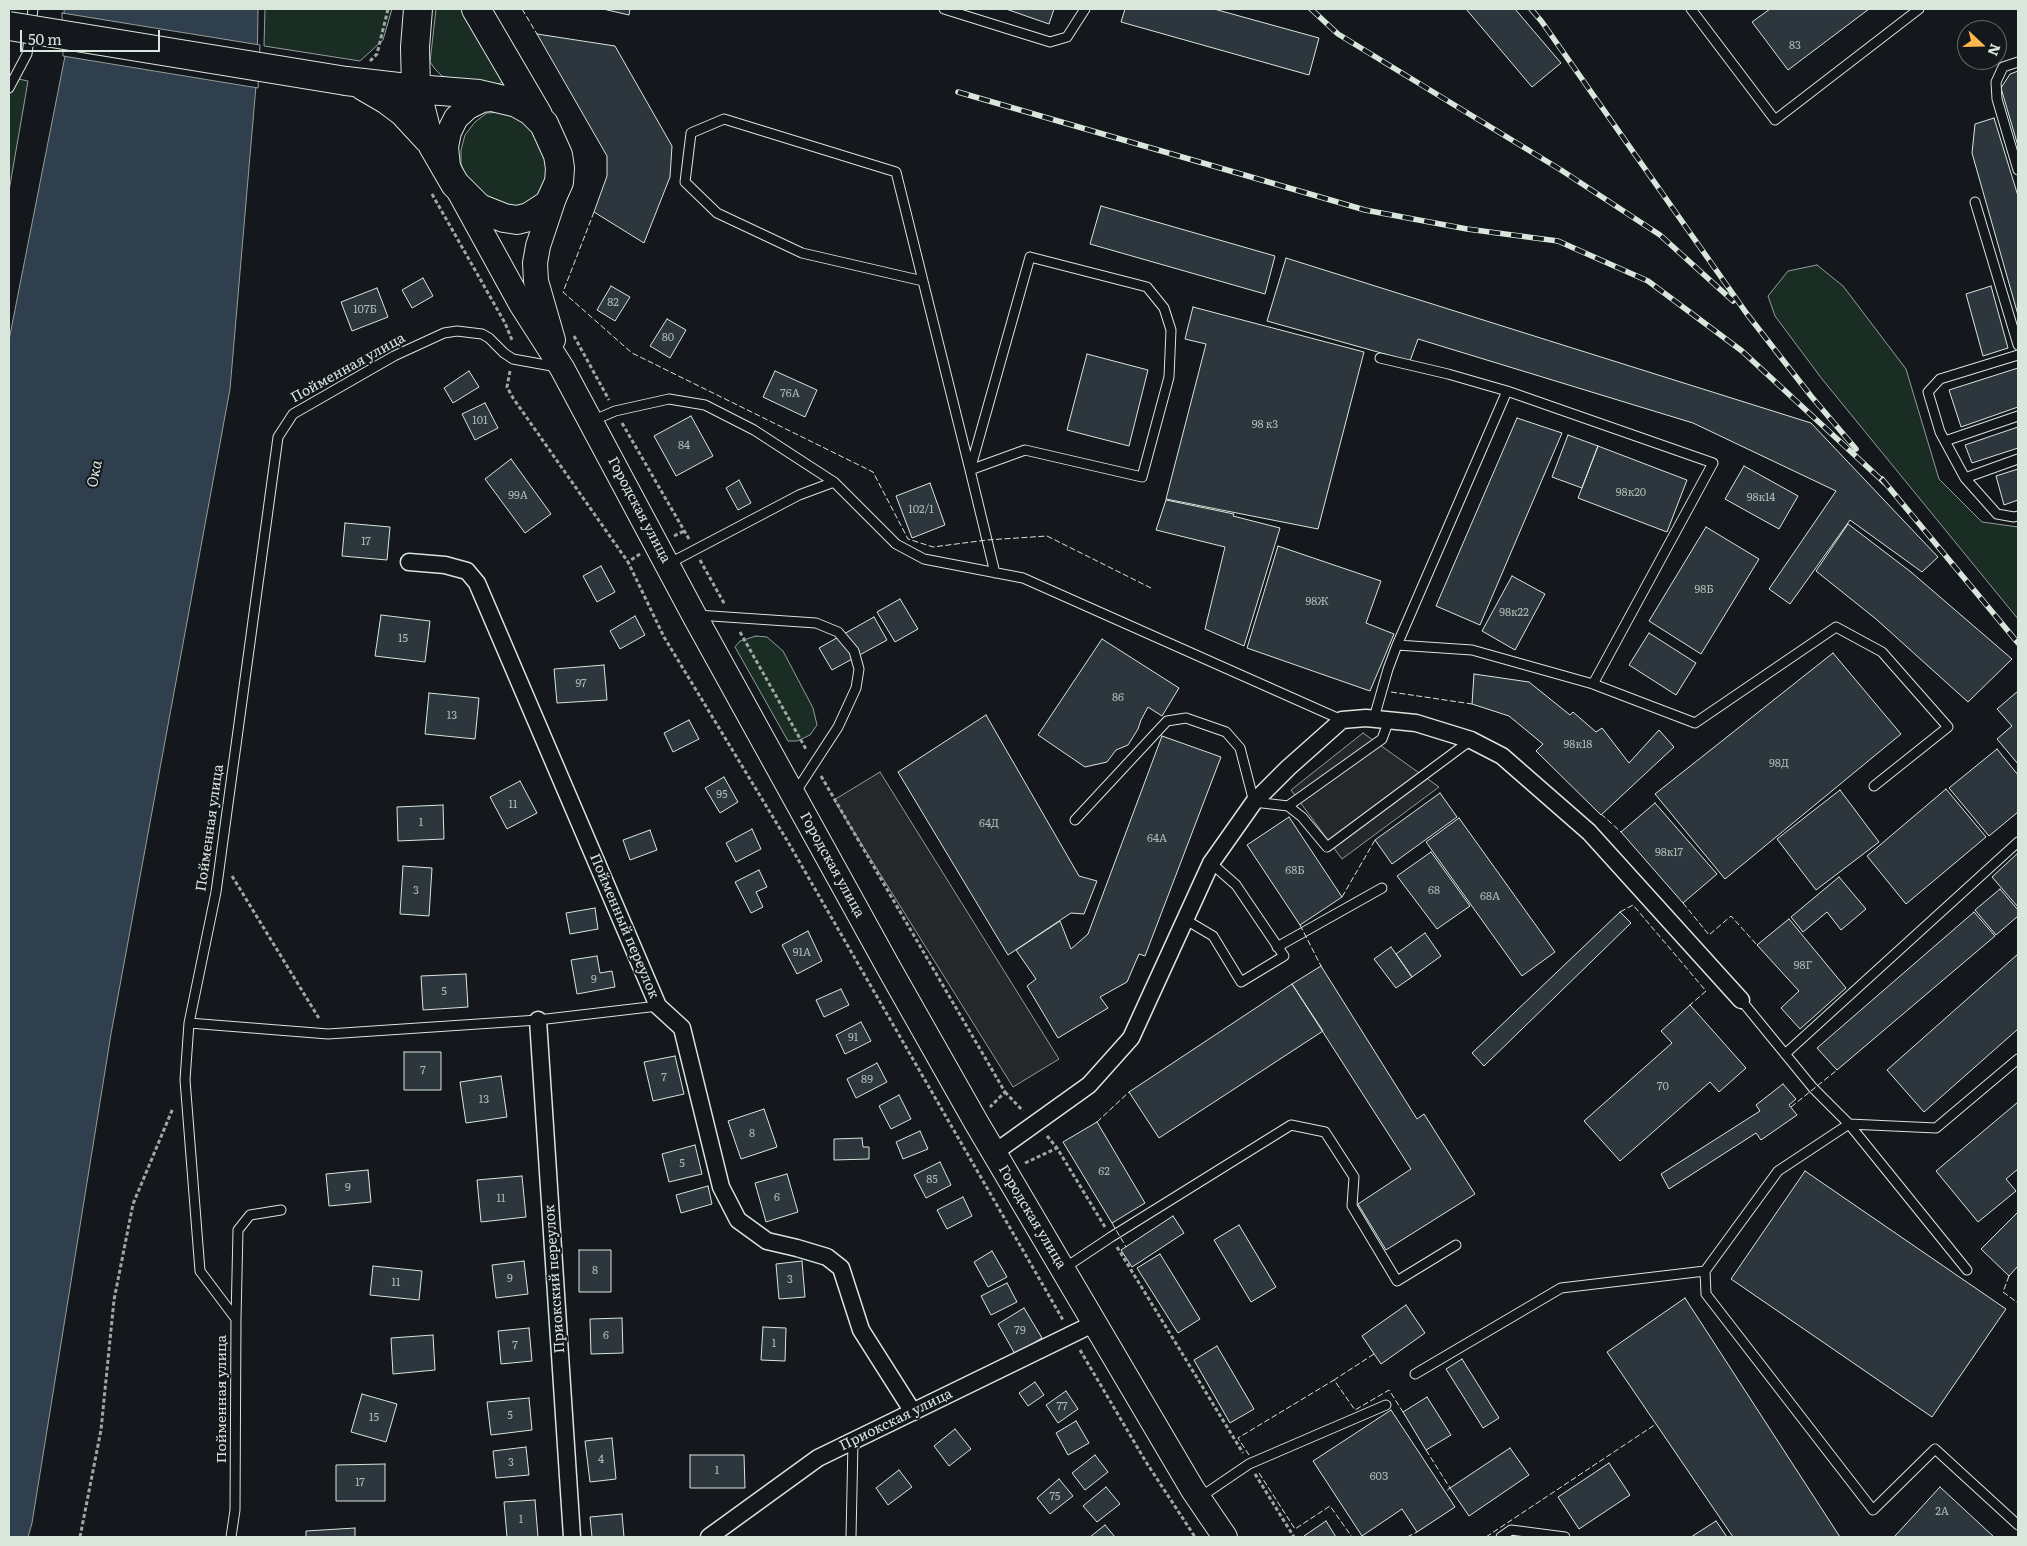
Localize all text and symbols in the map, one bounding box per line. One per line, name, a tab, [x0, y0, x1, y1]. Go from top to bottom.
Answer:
scale bar	[22, 20, 162, 52]
north arrow	[1957, 20, 2007, 70]
text: 50 m	[28, 27, 62, 50]
house number: 83	[1789, 39, 1801, 53]
text: N	[1984, 41, 2007, 59]
house number: 82	[607, 296, 619, 310]
house number: 107Б	[353, 303, 377, 317]
street label: Пойменная улица	[288, 330, 408, 406]
house number: 80	[662, 331, 674, 345]
house number: 76А	[780, 387, 800, 401]
house number: 101	[472, 414, 488, 428]
house number: 98 к3	[1252, 418, 1278, 432]
house number: 84	[678, 439, 690, 453]
street label: Городская улица	[604, 454, 674, 566]
water label: Ока	[84, 459, 106, 489]
house number: 98к20	[1616, 486, 1646, 500]
house number: 99А	[508, 489, 528, 503]
house number: 98к14	[1747, 491, 1775, 505]
house number: 102/1	[908, 503, 934, 517]
house number: 17	[361, 535, 371, 549]
house number: 98Б	[1694, 583, 1714, 597]
house number: 98Ж	[1305, 595, 1329, 609]
house number: 98к22	[1499, 606, 1529, 620]
house number: 15	[398, 632, 408, 646]
house number: 97	[575, 677, 587, 691]
house number: 86	[1112, 691, 1124, 705]
house number: 13	[447, 709, 457, 723]
house number: 98к18	[1564, 738, 1592, 752]
house number: 98Д	[1769, 757, 1789, 771]
street label: Пойменная улица	[193, 763, 227, 893]
house number: 95	[716, 788, 728, 802]
house number: 11	[509, 798, 517, 812]
street label: Городская улица	[796, 809, 868, 921]
house number: 1	[419, 816, 423, 830]
house number: 64Д	[979, 817, 999, 831]
house number: 64А	[1147, 832, 1167, 846]
house number: 98к17	[1655, 846, 1683, 860]
street label: Пойменный переулок	[586, 851, 662, 1001]
house number: 68Б	[1285, 864, 1305, 878]
house number: 3	[413, 884, 419, 898]
house number: 68	[1428, 884, 1440, 898]
house number: 68А	[1480, 890, 1500, 904]
house number: 91А	[793, 946, 811, 960]
house number: 98Г	[1794, 959, 1812, 973]
house number: 9	[591, 973, 597, 987]
house number: 5	[441, 985, 447, 999]
house number: 91	[848, 1031, 858, 1045]
house number: 7	[420, 1064, 426, 1078]
house number: 7	[661, 1071, 667, 1085]
house number: 89	[861, 1073, 873, 1087]
house number: 70	[1657, 1080, 1669, 1094]
house number: 13	[479, 1093, 489, 1107]
house number: 8	[749, 1127, 755, 1141]
house number: 5	[679, 1157, 685, 1171]
street label: Городская улица	[994, 1162, 1070, 1272]
house number: 62	[1098, 1165, 1110, 1179]
house number: 85	[926, 1173, 938, 1187]
house number: 9	[345, 1181, 351, 1195]
house number: 6	[774, 1191, 780, 1205]
house number: 11	[497, 1192, 505, 1206]
street label: Приокский переулок	[541, 1204, 569, 1354]
house number: 8	[592, 1264, 598, 1278]
house number: 9	[507, 1272, 513, 1286]
house number: 3	[787, 1273, 793, 1287]
house number: 11	[392, 1276, 400, 1290]
house number: 79	[1014, 1324, 1026, 1338]
house number: 6	[603, 1329, 609, 1343]
street label: Пойменная улица	[214, 1335, 230, 1463]
house number: 1	[772, 1337, 776, 1351]
house number: 7	[512, 1339, 518, 1353]
street label: Приокская улица	[837, 1385, 955, 1455]
house number: 77	[1056, 1400, 1068, 1414]
house number: 5	[507, 1409, 513, 1423]
house number: 15	[369, 1411, 379, 1425]
house number: 4	[598, 1453, 604, 1467]
house number: 3	[508, 1456, 514, 1470]
house number: 1	[715, 1464, 719, 1478]
house number: 60З	[1370, 1470, 1388, 1484]
house number: 17	[355, 1476, 365, 1490]
house number: 75	[1050, 1490, 1060, 1504]
house number: 2А	[1935, 1505, 1949, 1519]
house number: 1	[519, 1513, 523, 1527]

